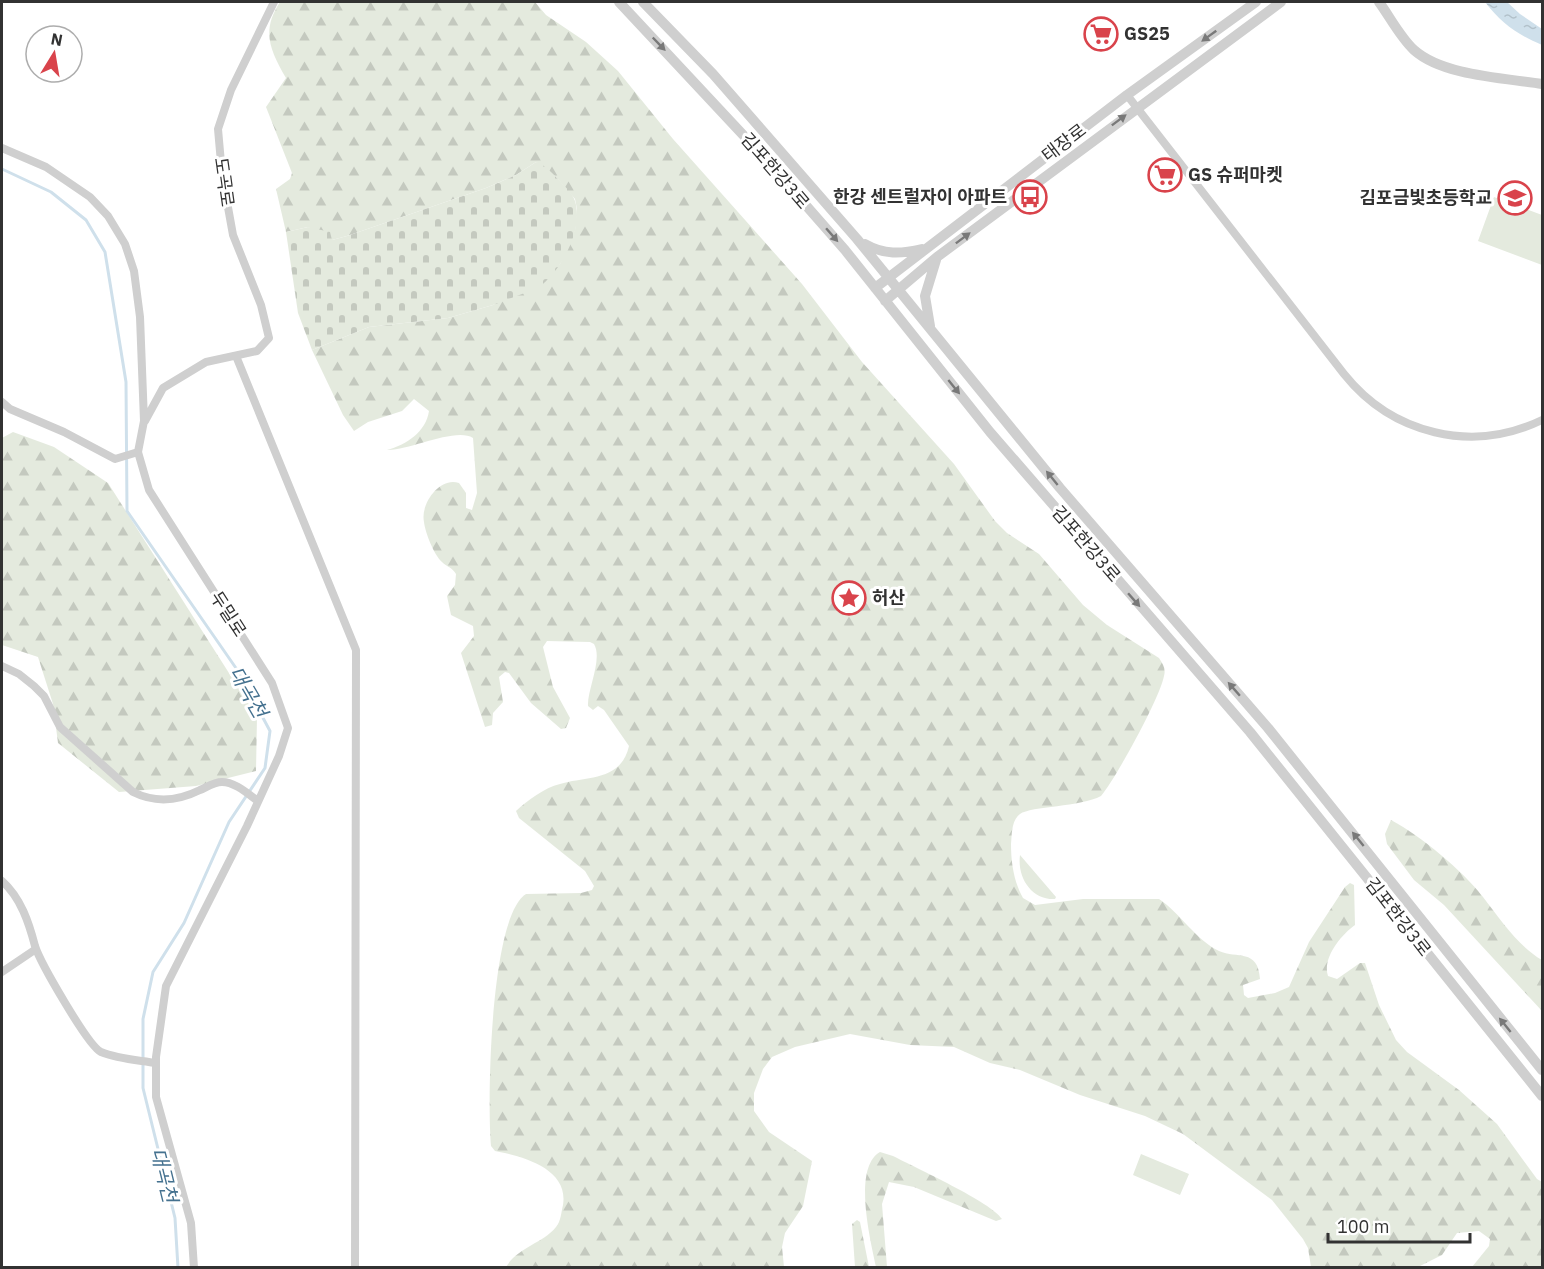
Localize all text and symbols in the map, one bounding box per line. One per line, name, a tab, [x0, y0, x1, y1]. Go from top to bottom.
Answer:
supermarket icon: GS25	[1083, 16, 1119, 52]
place label: GS25	[1124, 22, 1170, 45]
north arrow	[24, 24, 84, 84]
text: N	[49, 28, 64, 50]
one-way arrow	[1201, 30, 1217, 42]
one-way arrow	[652, 36, 666, 50]
one-way arrow	[1111, 114, 1127, 127]
street label: 태장로	[1037, 118, 1090, 167]
street label: 김포한강3로	[736, 128, 815, 214]
street label: 도곡로	[210, 156, 239, 208]
supermarket icon: GS 슈퍼마켓	[1147, 157, 1183, 193]
place label: GS 슈퍼마켓	[1188, 163, 1283, 186]
bus stop icon: 한강 센트럴자이 아파트	[1012, 179, 1048, 215]
school or university icon: 김포금빛초등학교	[1497, 180, 1533, 216]
place label: 한강 센트럴자이 아파트	[833, 185, 1007, 208]
place label: 김포금빛초등학교	[1360, 186, 1492, 209]
one-way arrow	[825, 227, 838, 242]
one-way arrow	[956, 232, 971, 244]
one-way arrow	[948, 380, 960, 395]
one-way arrow	[1045, 470, 1058, 486]
street label: 김포한강3로	[1047, 501, 1126, 587]
place icon: 허산	[831, 580, 867, 616]
place label: 허산	[872, 586, 906, 609]
street label: 두밀로	[205, 587, 252, 641]
one-way arrow	[1128, 592, 1141, 608]
water label: 대곡천	[223, 661, 275, 725]
one-way arrow	[1228, 682, 1241, 697]
one-way arrow	[1353, 832, 1365, 847]
street label: 김포한강3로	[1361, 873, 1436, 961]
one-way arrow	[1499, 1017, 1512, 1033]
water label: 대곡천	[145, 1145, 185, 1207]
scale bar	[1328, 1206, 1470, 1244]
text: 100 m	[1337, 1215, 1389, 1238]

